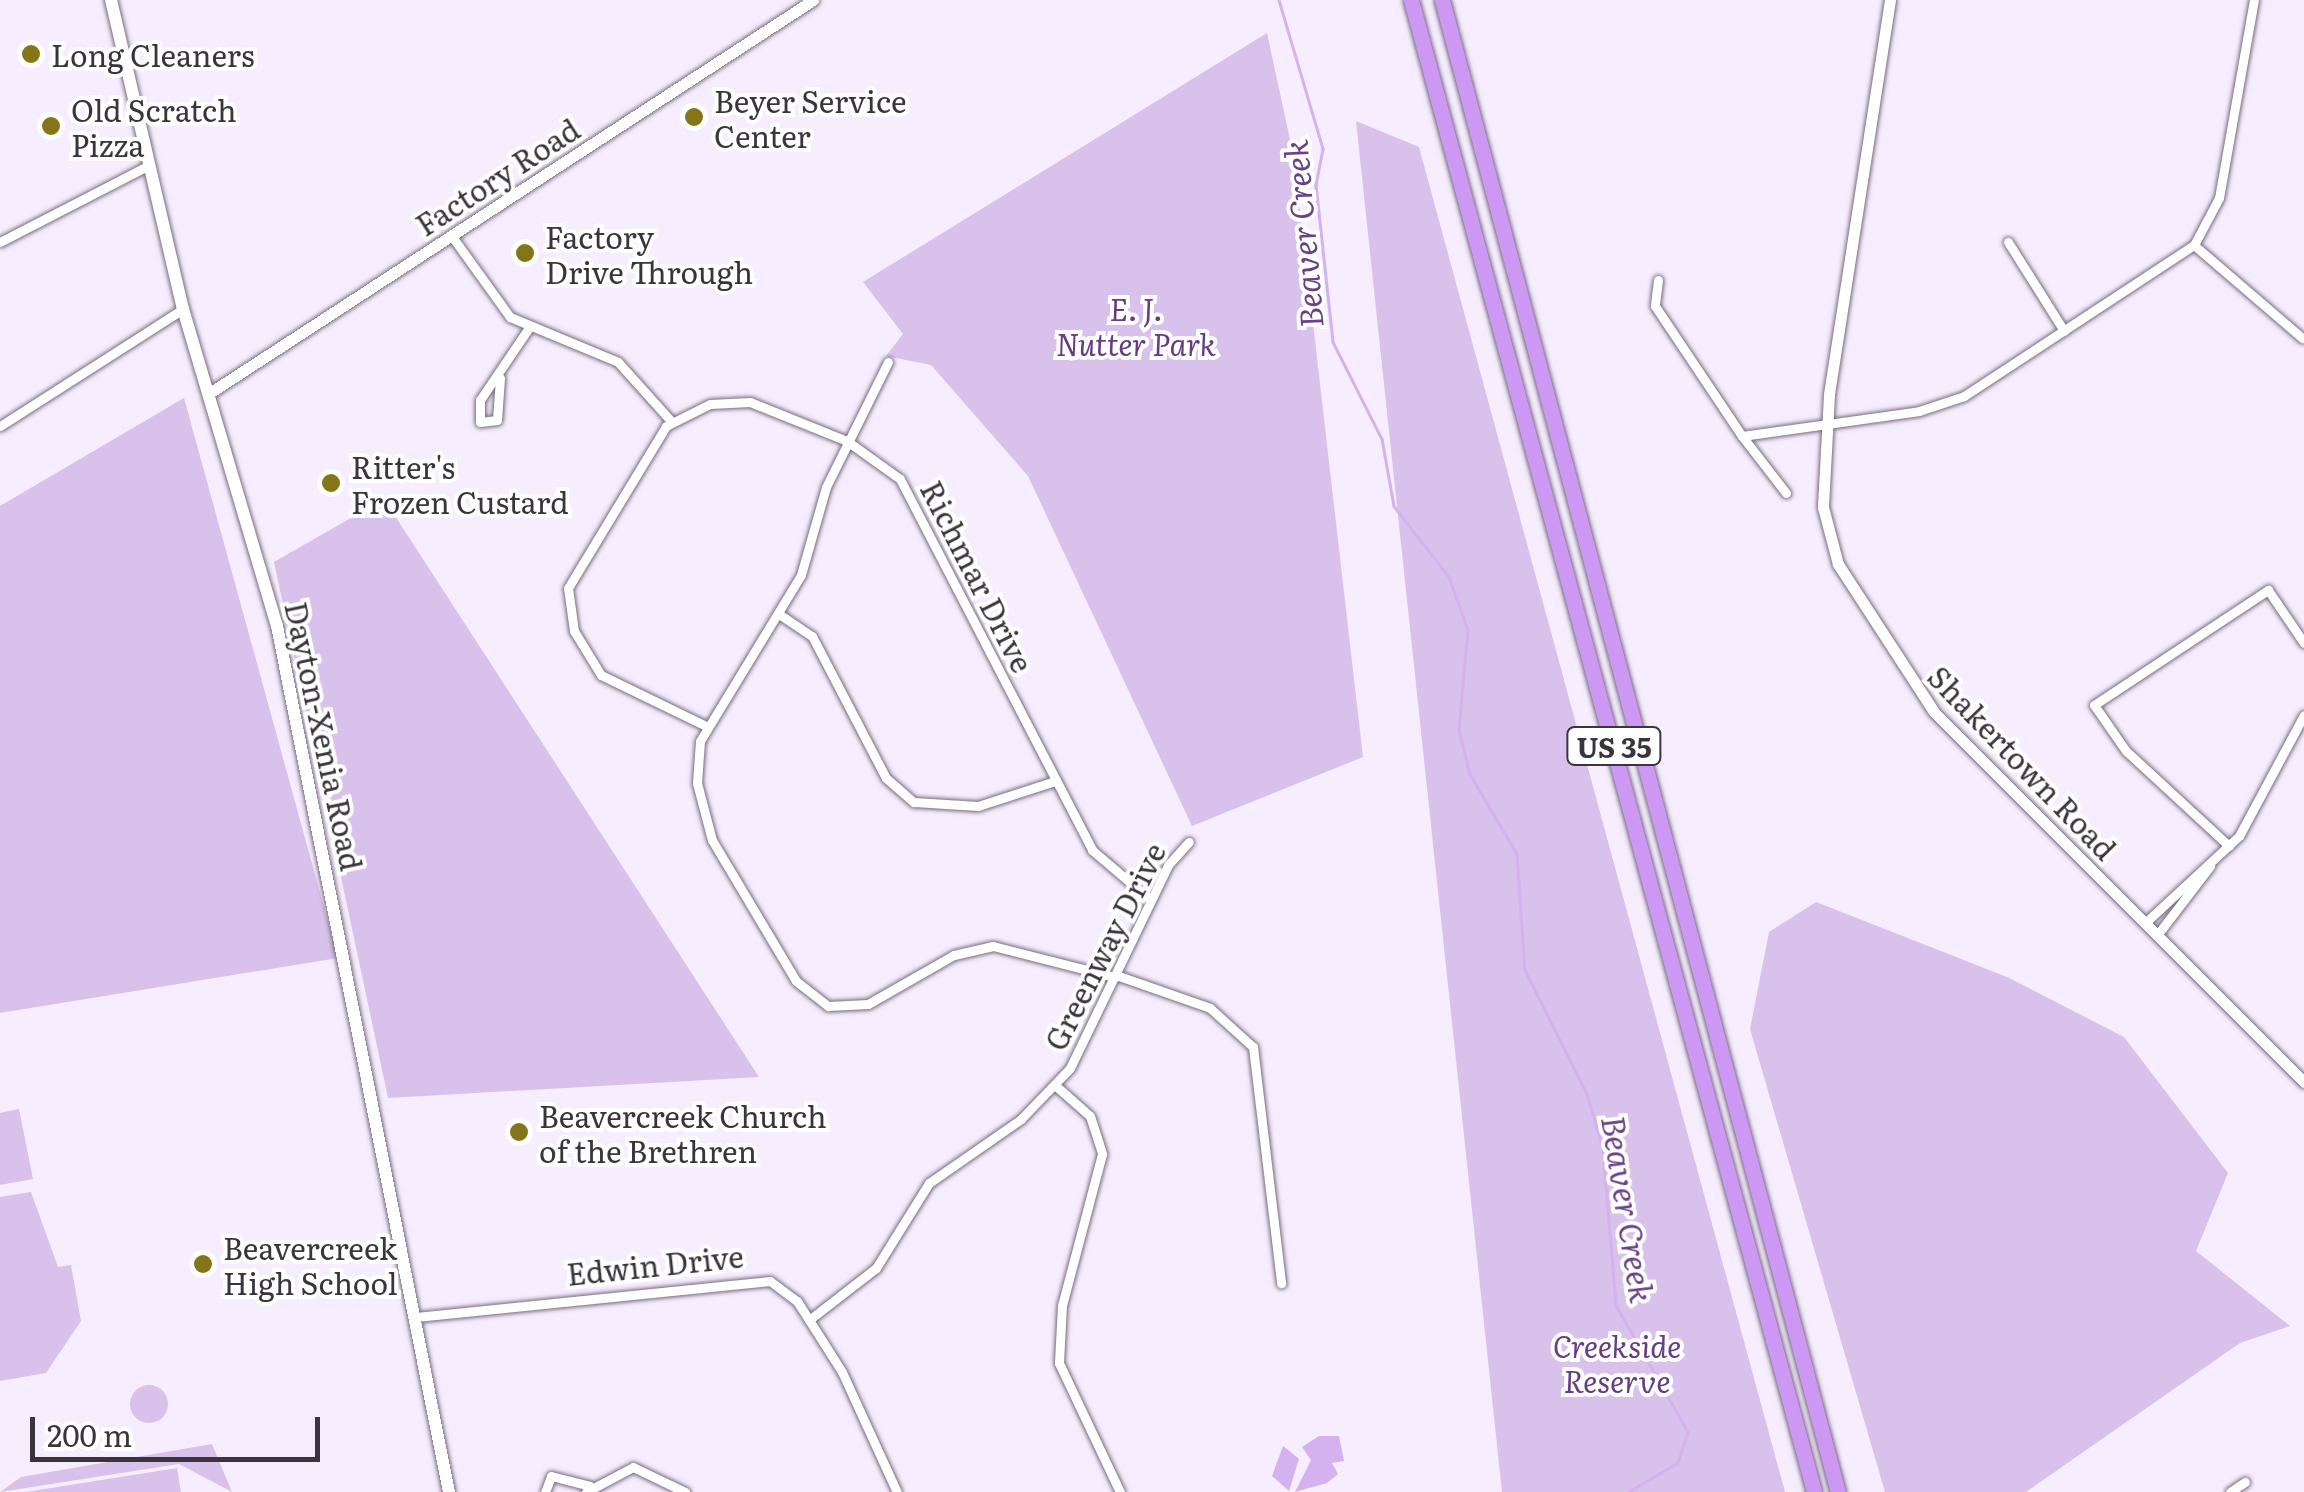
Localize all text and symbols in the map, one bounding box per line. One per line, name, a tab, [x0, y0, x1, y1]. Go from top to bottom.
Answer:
place label: Long Cleaners	[51, 36, 255, 72]
marker: Long Cleaners	[20, 43, 42, 65]
place label: Beyer Service Center	[714, 82, 906, 152]
place label: Old Scratch Pizza	[71, 91, 237, 162]
marker: Beyer Service Center	[683, 106, 705, 128]
street label: Factory Road	[408, 110, 586, 242]
marker: Old Scratch Pizza	[40, 115, 62, 137]
water label: Beaver Creek	[1275, 138, 1329, 330]
place label: Factory Drive Through	[545, 218, 753, 288]
marker: Factory Drive Through	[514, 242, 536, 264]
park label: E. J. Nutter Park	[1056, 290, 1216, 360]
place label: Ritter's Frozen Custard	[351, 448, 569, 518]
marker: Ritter's Frozen Custard	[320, 472, 342, 494]
street label: Richmar Drive	[914, 474, 1042, 678]
street label: Dayton-Xenia Road	[279, 598, 371, 874]
street label: Shakertown Road	[1921, 658, 2125, 866]
road number: US 35	[1564, 723, 1664, 769]
street label: Greenway Drive	[1036, 836, 1172, 1056]
place label: Beavercreek Church of the Brethren	[539, 1097, 827, 1168]
water label: Beaver Creek	[1595, 1113, 1663, 1305]
marker: Beavercreek Church of the Brethren	[508, 1121, 530, 1143]
place label: Beavercreek High School	[223, 1229, 398, 1300]
street label: Edwin Drive	[565, 1237, 745, 1291]
marker: Beavercreek High School	[192, 1253, 214, 1275]
park label: Creekside Reserve	[1553, 1327, 1681, 1398]
scale bar	[35, 1397, 325, 1459]
text: 200 m	[47, 1412, 132, 1456]

